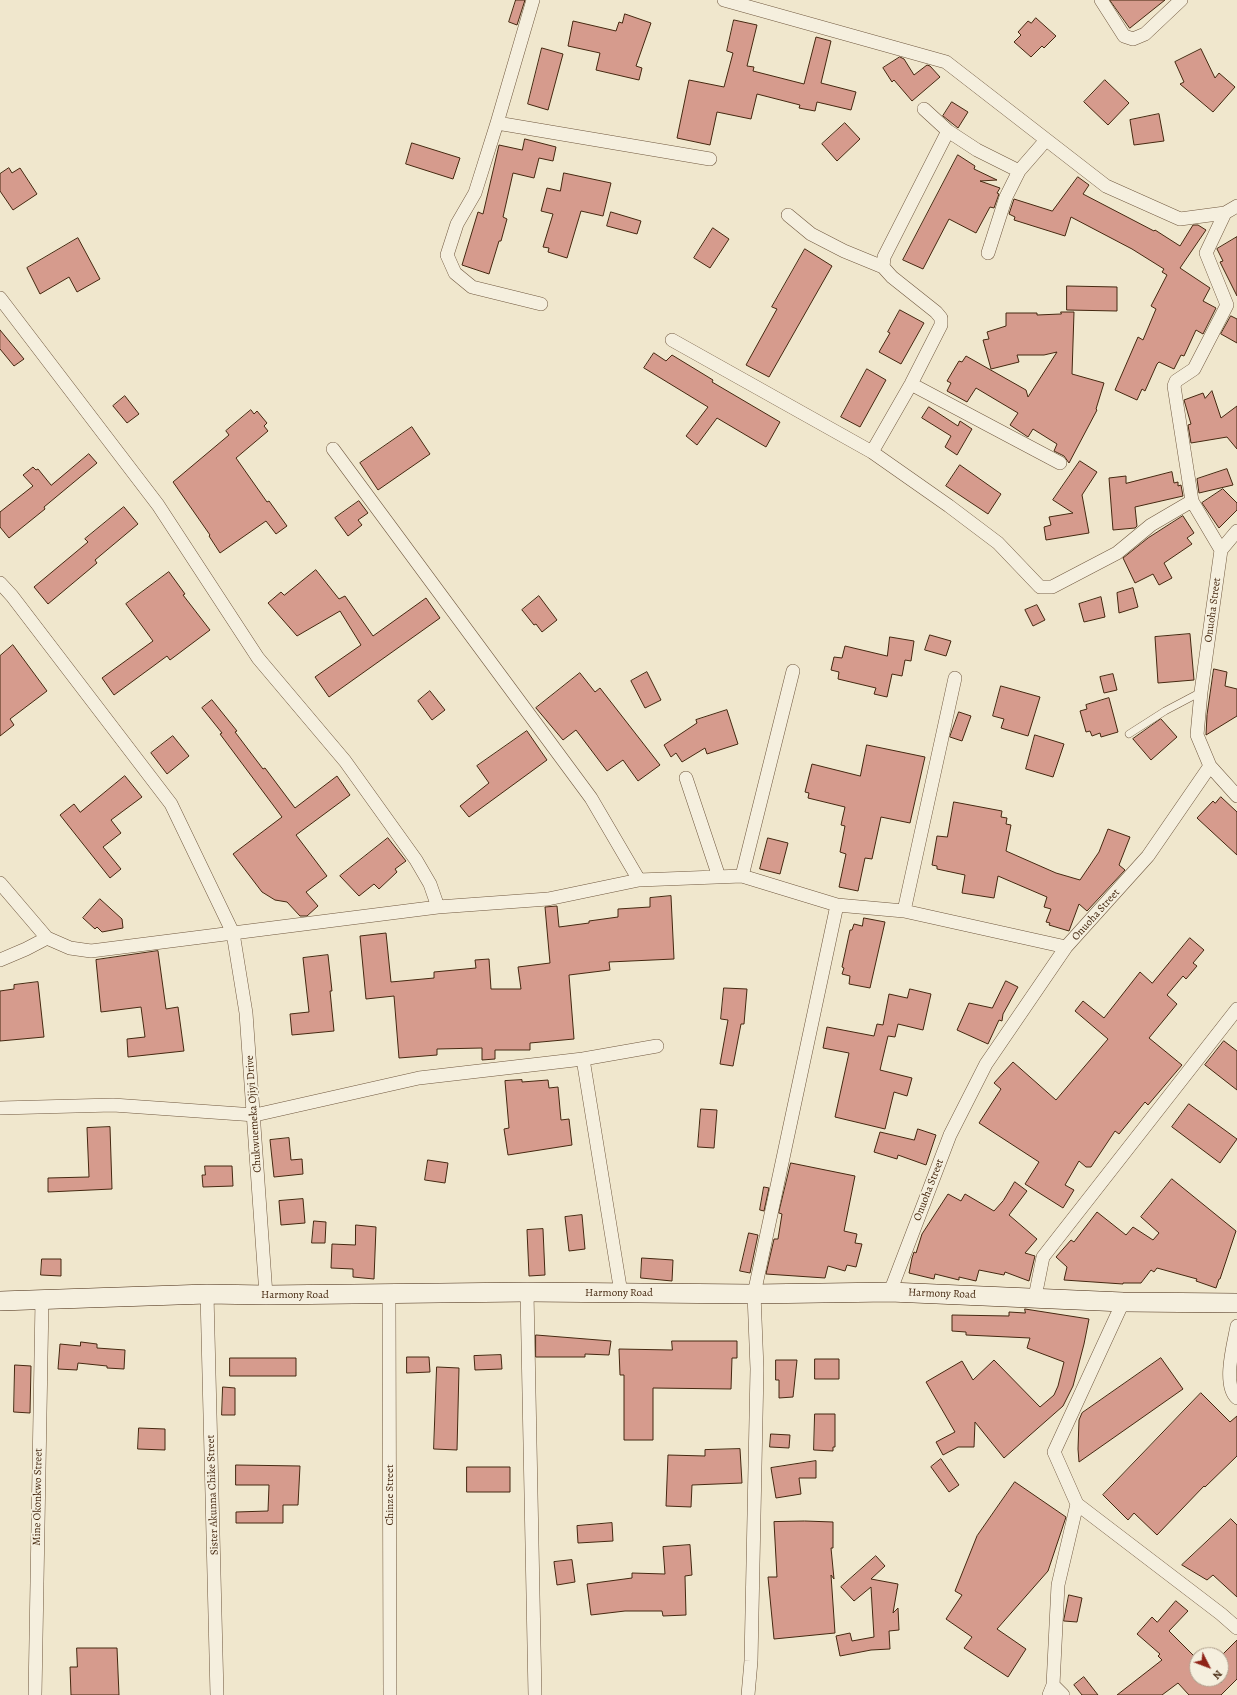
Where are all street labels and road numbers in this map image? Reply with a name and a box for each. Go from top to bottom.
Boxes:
street label: Onuoha Street [1202,577,1224,643]
street label: Onuoha Street [1069,886,1123,944]
street label: Chukwuemeka Ojiyi Drive [243,1055,265,1173]
street label: Onuoha Street [911,1157,947,1223]
street label: Harmony Road [585,1286,653,1300]
street label: Harmony Road [908,1286,976,1302]
street label: Harmony Road [261,1288,329,1302]
street label: Sister Akunna Chike Street [204,1435,222,1555]
street label: Mine Okonkwo Street [31,1448,45,1546]
street label: Chinze Street [383,1464,397,1526]

